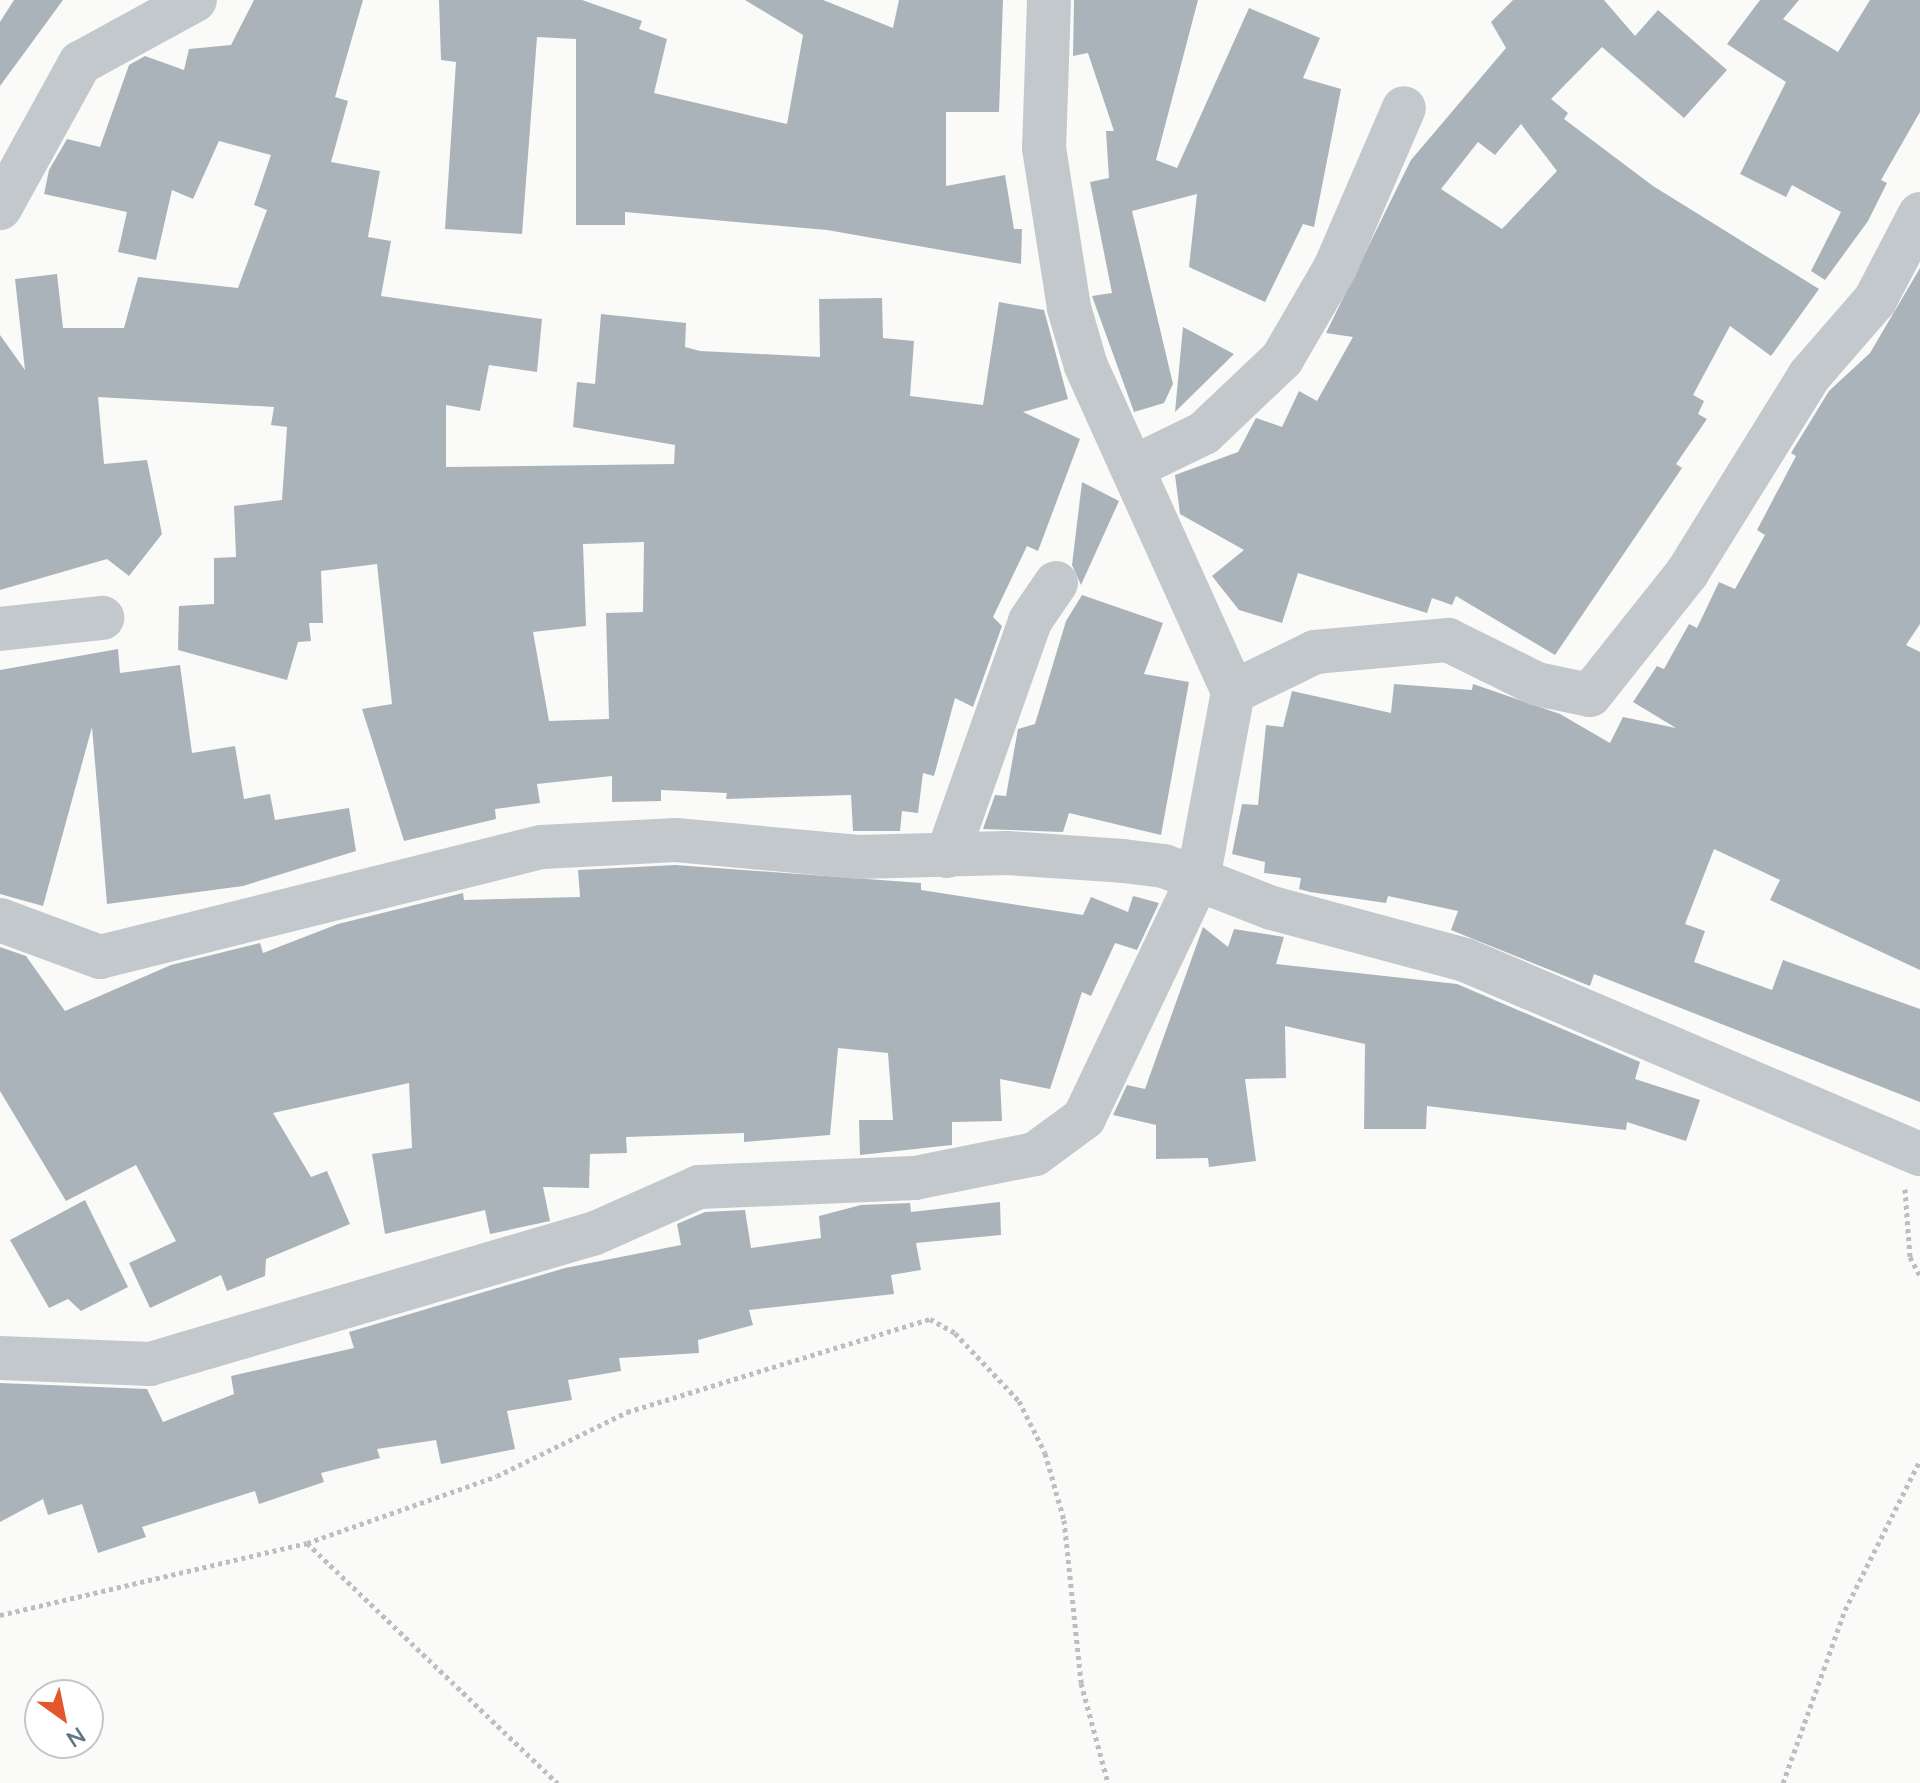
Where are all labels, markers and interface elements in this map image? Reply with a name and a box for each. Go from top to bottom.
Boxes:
north arrow [24,1679,104,1759]
text: N [62,1722,91,1754]

